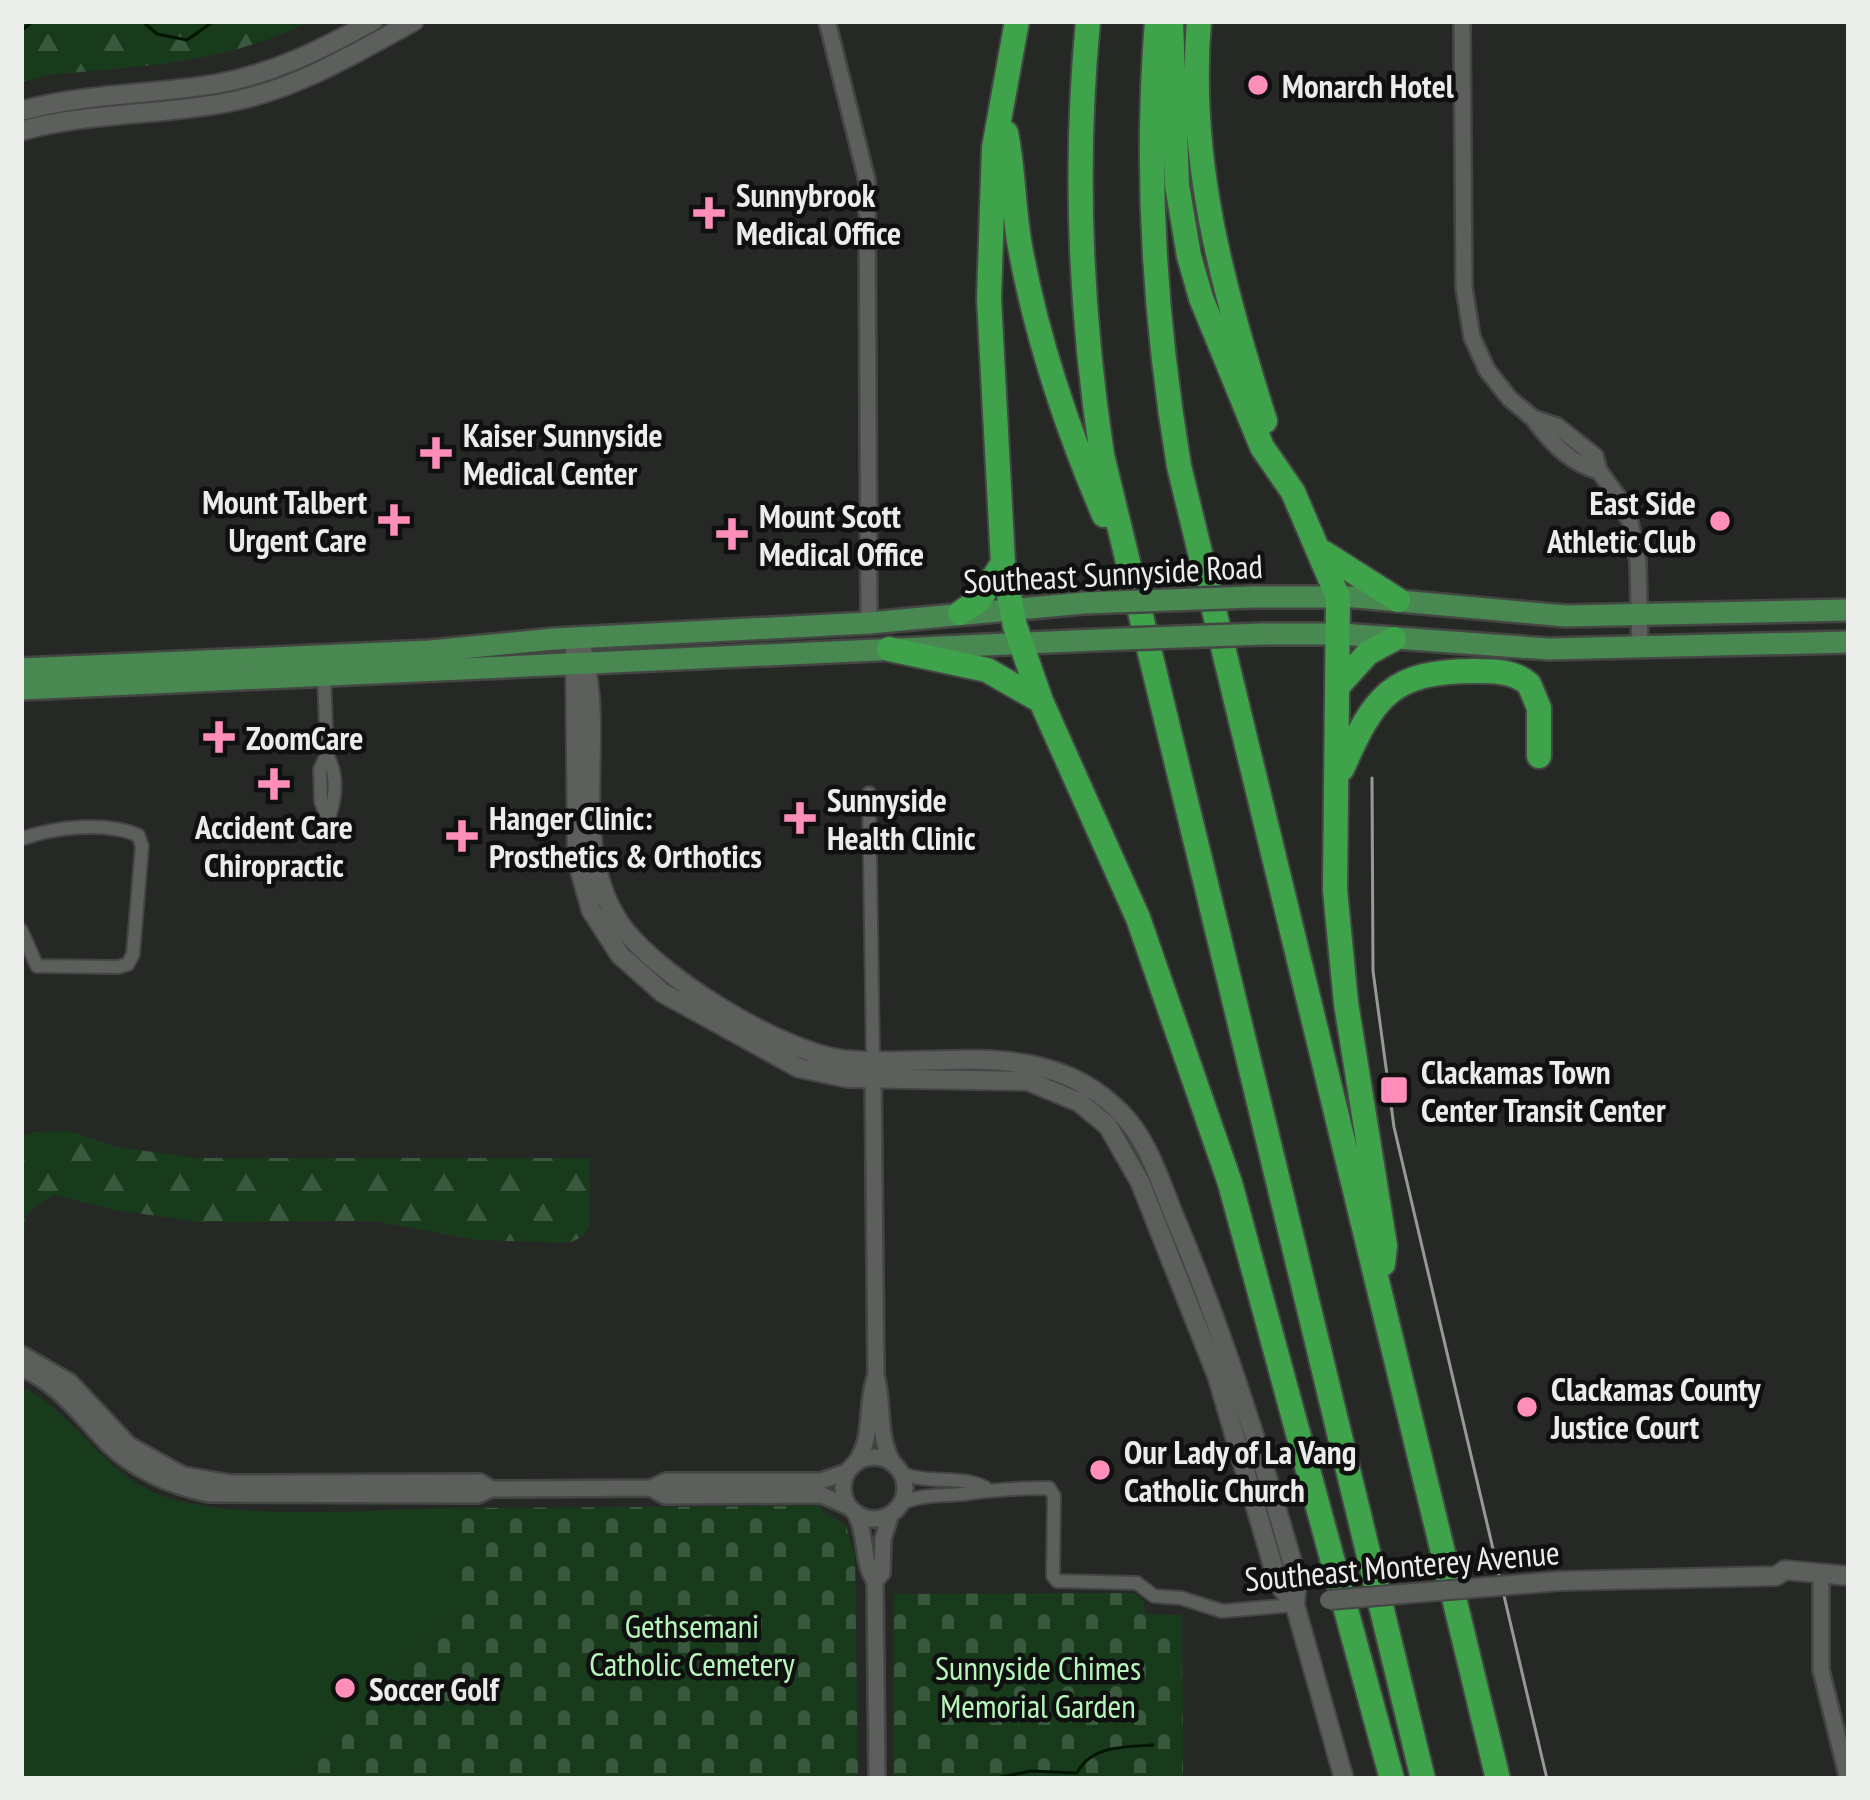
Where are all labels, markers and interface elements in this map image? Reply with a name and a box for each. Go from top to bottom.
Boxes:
place label: Monarch Hotel [1282,64,1455,107]
marker: Monarch Hotel [1245,72,1271,98]
place label: Sunnybrook Medical Office [736,173,901,254]
marker: Sunnybrook Medical Office [693,197,725,229]
place label: Kaiser Sunnyside Medical Center [463,413,663,494]
marker: Kaiser Sunnyside Medical Center [420,437,452,469]
place label: Mount Talbert Urgent Care [202,480,367,561]
place label: East Side Athletic Club [1546,481,1696,562]
place label: Mount Scott Medical Office [759,494,924,575]
marker: Mount Talbert Urgent Care [378,504,410,536]
marker: East Side Athletic Club [1707,508,1733,534]
marker: Mount Scott Medical Office [716,518,748,550]
street label: Southeast Sunnyside Road [962,544,1264,602]
place label: ZoomCare [246,716,363,759]
marker: ZoomCare [203,721,235,753]
marker: Accident Care Chiropractic [258,768,290,800]
place label: Sunnyside Health Clinic [827,778,976,859]
place label: Hanger Clinic: Prosthetics & Orthotics [489,796,762,877]
marker: Sunnyside Health Clinic [784,802,816,834]
place label: Accident Care Chiropractic [194,805,353,886]
marker: Hanger Clinic: Prosthetics & Orthotics [446,820,478,852]
place label: Clackamas Town Center Transit Center [1421,1050,1666,1131]
marker: Clackamas Town Center Transit Center [1378,1074,1410,1106]
place label: Clackamas County Justice Court [1550,1367,1761,1448]
marker: Clackamas County Justice Court [1514,1394,1540,1420]
place label: Our Lady of La Vang Catholic Church [1124,1430,1356,1511]
marker: Our Lady of La Vang Catholic Church [1087,1457,1113,1483]
street label: Southeast Monterey Avenue [1243,1530,1561,1600]
park label: Gethsemani Catholic Cemetery [589,1604,795,1685]
park label: Sunnyside Chimes Memorial Garden [935,1646,1141,1727]
place label: Soccer Golf [369,1667,501,1710]
marker: Soccer Golf [332,1675,358,1701]

